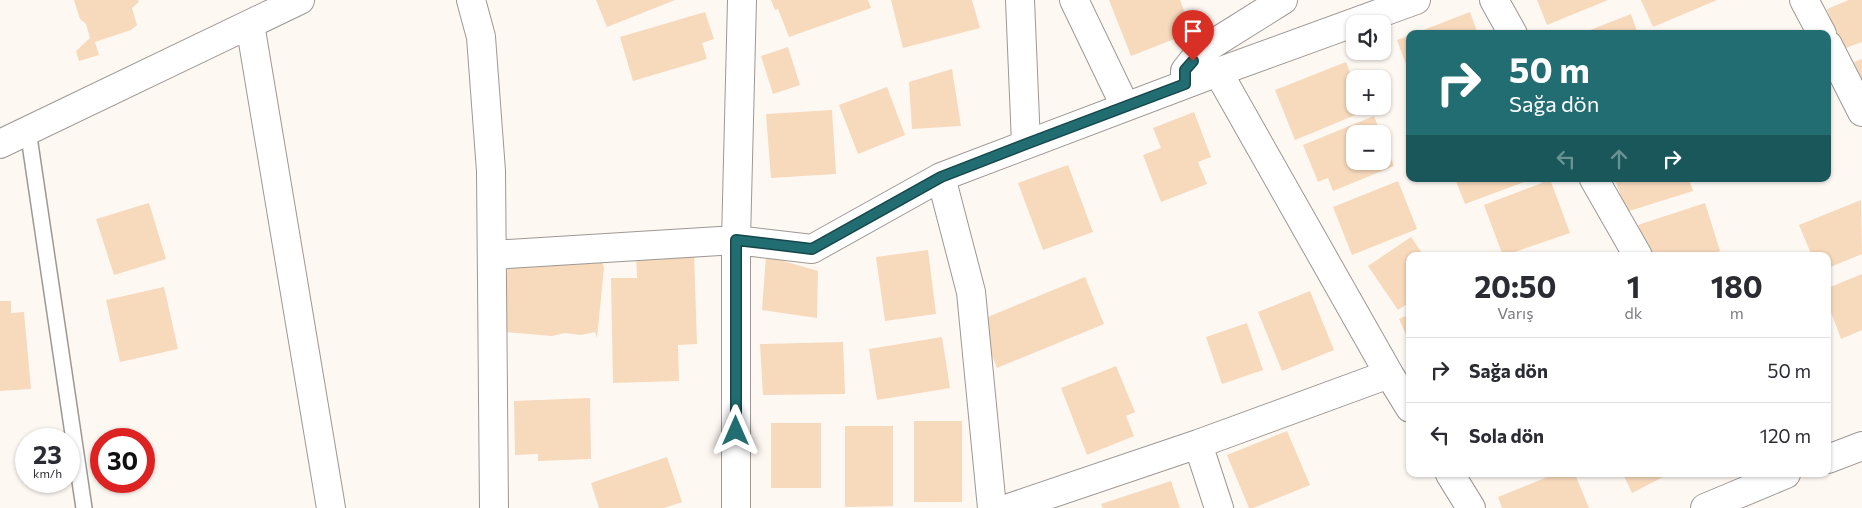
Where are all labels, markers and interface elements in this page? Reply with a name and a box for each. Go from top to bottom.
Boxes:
pin [1172,10,1214,61]
map controls [1346,15,1391,170]
button: sound [1346,15,1391,60]
icon: arrive [1179,17,1207,45]
text: 50 m [1509,47,1590,90]
icon: right [1426,50,1491,115]
button: + [1346,70,1391,115]
text: Sağa dön [1509,90,1599,117]
button: − [1346,125,1391,170]
icon: left [1552,145,1580,173]
icon: ahead [1605,145,1633,173]
icon: right [1658,145,1686,173]
text: 20:50 [1474,267,1556,304]
text: 1 [1627,267,1640,304]
text: 180 [1711,267,1763,304]
text: Varış [1497,303,1533,322]
text: dk [1625,303,1643,322]
text: m [1730,303,1744,322]
icon: right [1426,356,1454,384]
text: Sağa dön [1469,359,1548,382]
text: 50 m [1767,359,1811,382]
position arrow [709,404,761,456]
icon: left [1426,421,1454,449]
text: Sola dön [1469,424,1544,447]
text: 120 m [1760,424,1811,447]
speed limit sign: 30 [90,428,155,493]
text: 23 [33,439,62,469]
text: km/h [33,466,62,480]

